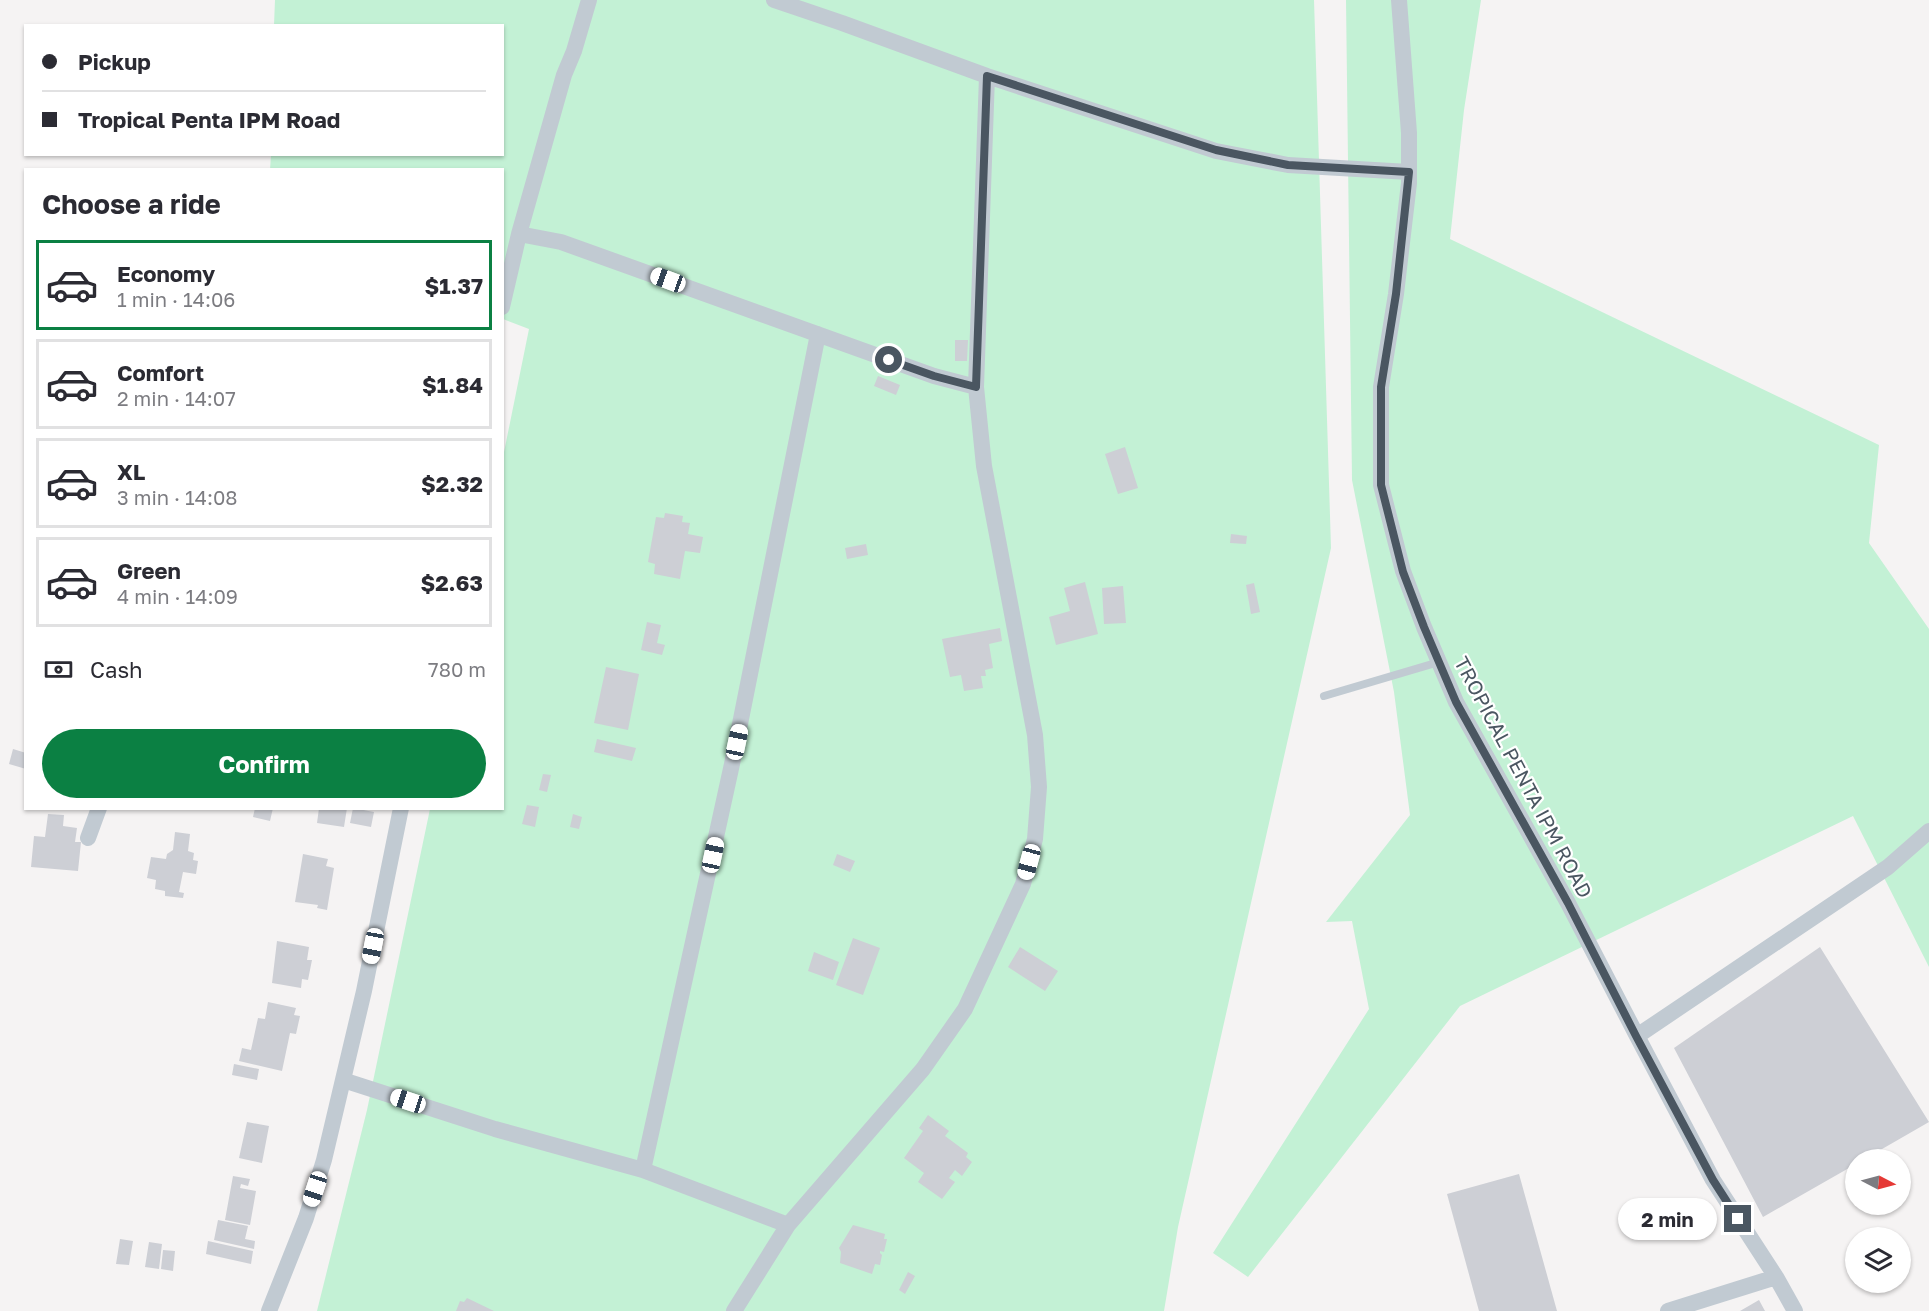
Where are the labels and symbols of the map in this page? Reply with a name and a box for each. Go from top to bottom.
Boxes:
car [648,265,688,295]
route start [875,346,902,373]
street label: TROPICAL PENTA IPM ROAD [1450,652,1598,902]
car [724,723,750,761]
car [700,836,726,874]
car [1016,842,1042,882]
car [361,927,385,965]
car [388,1087,428,1115]
north arrow [1845,1149,1911,1215]
car [301,1169,329,1209]
callout: 2 min [1618,1198,1717,1240]
route end [1724,1205,1751,1232]

